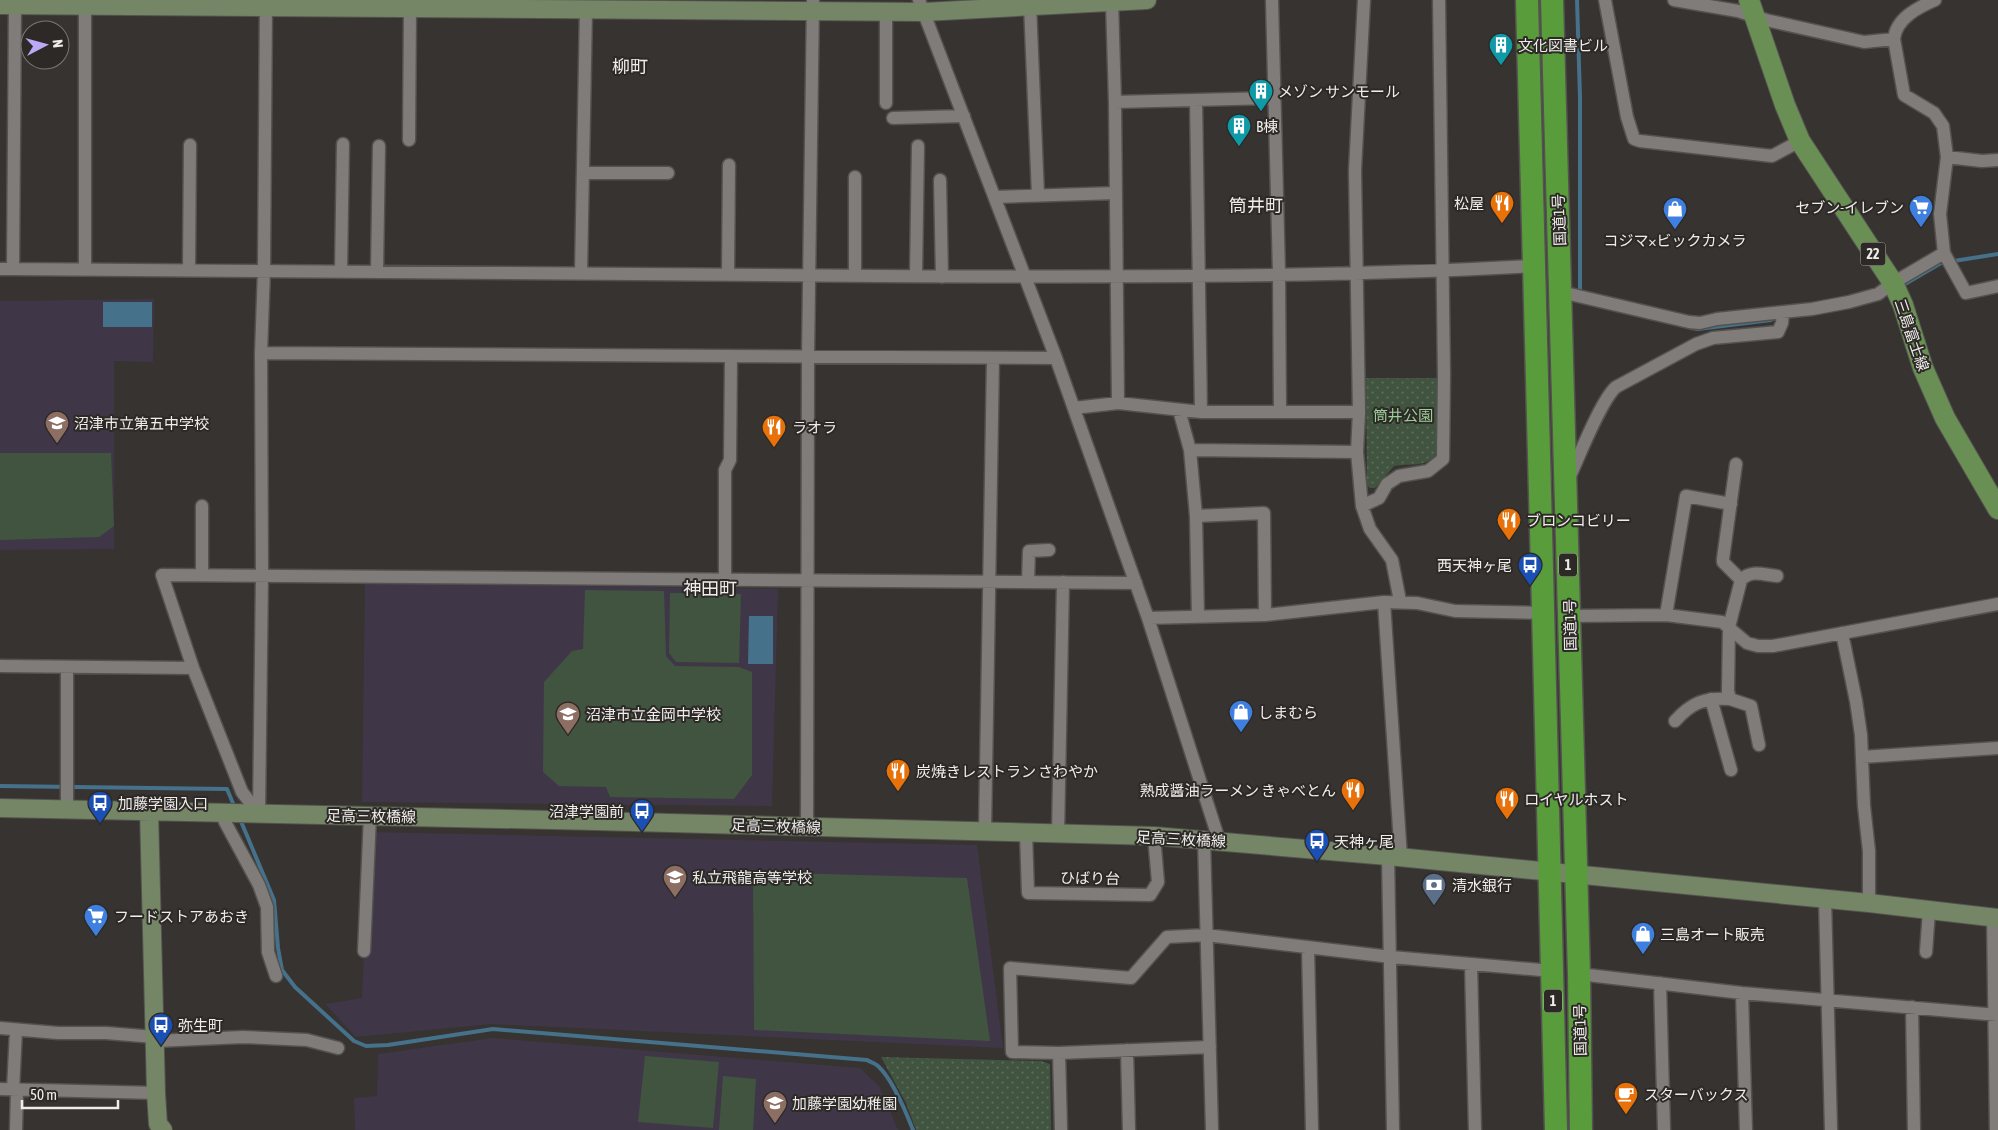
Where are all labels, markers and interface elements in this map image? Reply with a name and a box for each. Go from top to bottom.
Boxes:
north arrow [20,20,70,70]
building icon: 文化図書ビル [1488,32,1514,66]
place label: 文化図書ビル [1518,37,1608,54]
text: N [50,39,66,49]
district label: 柳町 [612,56,648,77]
building icon: メゾン サンモール [1248,78,1274,112]
place label: メゾン サンモール [1278,83,1400,100]
building icon: B棟 [1226,113,1252,147]
place label: B棟 [1256,118,1278,135]
restaurant icon: 松屋 [1489,190,1515,224]
street label: 国道1号 [1550,194,1568,246]
supermarket icon: セブン-イレブン [1908,194,1934,228]
district label: 筒井町 [1229,195,1283,216]
place label: 松屋 [1454,195,1484,212]
shop icon: コジマ×ビックカメラ [1662,196,1688,230]
place label: セブン-イレブン [1795,199,1904,216]
place label: コジマ×ビックカメラ [1604,232,1746,249]
road number: 22 [1860,242,1886,266]
street label: 三島富士線 [1892,297,1932,373]
park label: 筒井公園 [1373,407,1433,424]
school or university icon: 沼津市立第五中学校 [44,410,70,444]
restaurant icon: ラオラ [761,414,787,448]
place label: 沼津市立第五中学校 [74,415,209,432]
place label: ラオラ [792,419,837,436]
restaurant icon: ブロンコビリー [1496,507,1522,541]
place label: ブロンコビリー [1526,512,1631,529]
bus stop icon: 西天神ヶ尾 [1517,552,1543,586]
road number: 1 [1559,554,1577,576]
place label: 西天神ヶ尾 [1437,557,1512,574]
district label: 神田町 [683,578,737,599]
street label: 国道1号 [1561,599,1579,651]
shop icon: しまむら [1228,699,1254,733]
school or university icon: 沼津市立金岡中学校 [555,701,581,735]
place label: しまむら [1258,704,1318,721]
place label: 沼津市立金岡中学校 [586,706,721,723]
restaurant icon: 炭焼きレストラン さわやか [885,758,911,792]
place label: 炭焼きレストラン さわやか [916,763,1098,780]
restaurant icon: 熟成醤油ラーメン きゃべとん [1340,777,1366,811]
place label: 熟成醤油ラーメン きゃべとん [1140,782,1336,799]
restaurant icon: ロイヤルホスト [1494,786,1520,820]
bus stop icon: 加藤学園入口 [87,790,113,824]
place label: ロイヤルホスト [1524,791,1629,808]
place label: 加藤学園入口 [118,795,208,812]
bus stop icon: 沼津学園前 [629,798,655,832]
place label: 沼津学園前 [549,803,624,820]
street label: 足高三枚橋線 [326,807,416,825]
street label: 足高三枚橋線 [731,816,821,836]
street label: 足高三枚橋線 [1136,828,1226,850]
bus stop icon: 天神ヶ尾 [1304,828,1330,862]
place label: 天神ヶ尾 [1334,833,1394,850]
school or university icon: 私立飛龍高等学校 [662,864,688,898]
place label: 私立飛龍高等学校 [692,869,812,886]
street label: ひばり台 [1060,869,1120,887]
bank icon: 清水銀行 [1421,872,1447,906]
place label: 清水銀行 [1452,877,1512,894]
supermarket icon: フードストアあおき [83,903,109,937]
place label: フードストアあおき [114,908,249,925]
shop icon: 三島オート販売 [1630,921,1656,955]
place label: 三島オート販売 [1660,926,1765,943]
road number: 1 [1544,989,1562,1012]
street label: 国道1号 [1571,1004,1589,1056]
bus stop icon: 弥生町 [148,1012,174,1046]
place label: 弥生町 [178,1017,223,1034]
scale bar [22,1078,119,1110]
cafe icon: スターバックス [1613,1081,1639,1115]
text: 50 m [30,1086,57,1103]
place label: スターバックス [1644,1086,1748,1103]
school or university icon: 加藤学園幼稚園 [762,1090,788,1124]
place label: 加藤学園幼稚園 [792,1095,897,1112]

